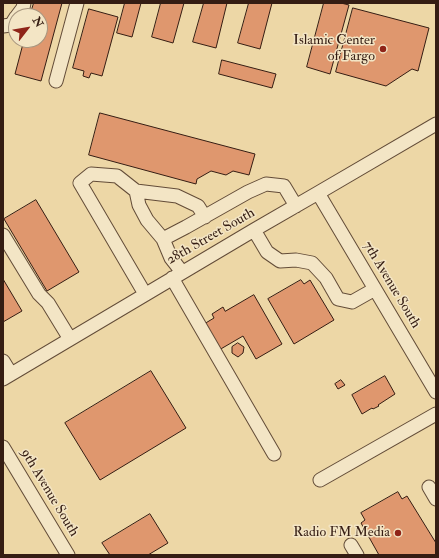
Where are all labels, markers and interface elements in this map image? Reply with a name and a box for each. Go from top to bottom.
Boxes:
north arrow [8,8,48,48]
text: N [30,14,46,30]
place label: Islamic Center of Fargo [293,33,375,66]
marker: Islamic Center of Fargo [378,44,388,54]
street label: 28th Street South [164,205,258,269]
street label: 7th Avenue South [358,239,424,331]
street label: 9th Avenue South [16,446,82,540]
place label: Radio FM Media [293,525,390,541]
marker: Radio FM Media [393,528,403,538]

